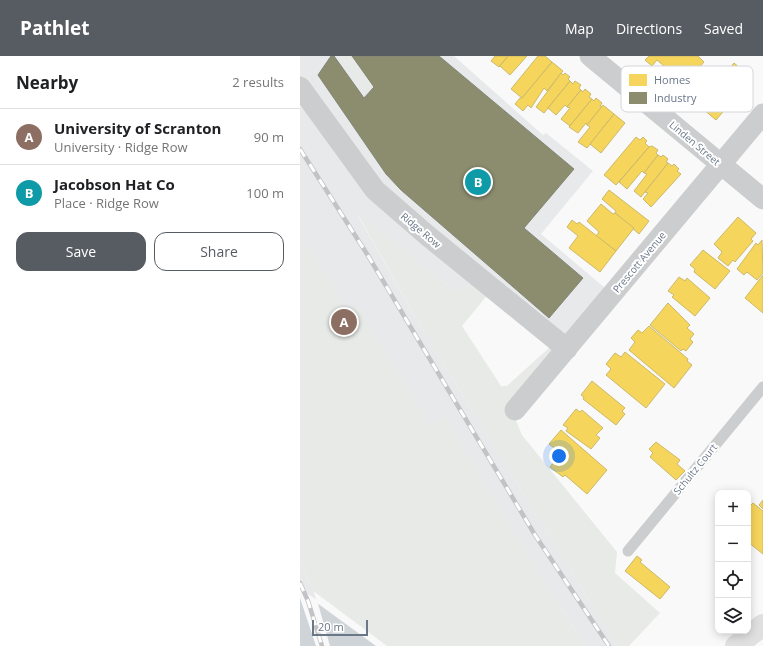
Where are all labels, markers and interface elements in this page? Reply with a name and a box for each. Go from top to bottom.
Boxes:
text: Pathlet [20,15,89,41]
text: Map [565,19,594,38]
text: Directions [616,19,682,38]
text: Saved [704,19,743,38]
legend [621,66,753,112]
text: Nearby [16,71,78,94]
text: Homes [654,72,690,87]
text: 2 results [232,73,284,91]
text: Industry [654,90,697,105]
text: University of Scranton [54,118,221,138]
street label: Linden Street [667,118,724,169]
text: A [25,128,33,146]
text: 90 m [254,128,284,146]
text: University · Ridge Row [54,138,188,156]
pin: B [465,167,491,197]
text: Jacobson Hat Co [54,174,175,194]
text: B [25,184,33,202]
text: 100 m [246,184,284,202]
text: Place · Ridge Row [54,194,159,212]
street label: Ridge Row [398,209,444,251]
street label: Prescott Avenue [609,228,669,296]
button: Save [16,232,146,271]
button: Share [154,232,284,271]
pin: A [331,307,357,337]
street label: Schultz Court [670,440,720,498]
your location [549,446,569,466]
map controls [715,490,751,634]
button: + [715,490,751,526]
button: − [715,526,751,562]
button: locate [715,562,751,598]
button: layers [715,598,751,634]
scale bar [312,618,368,637]
text: 20 m [318,619,344,634]

